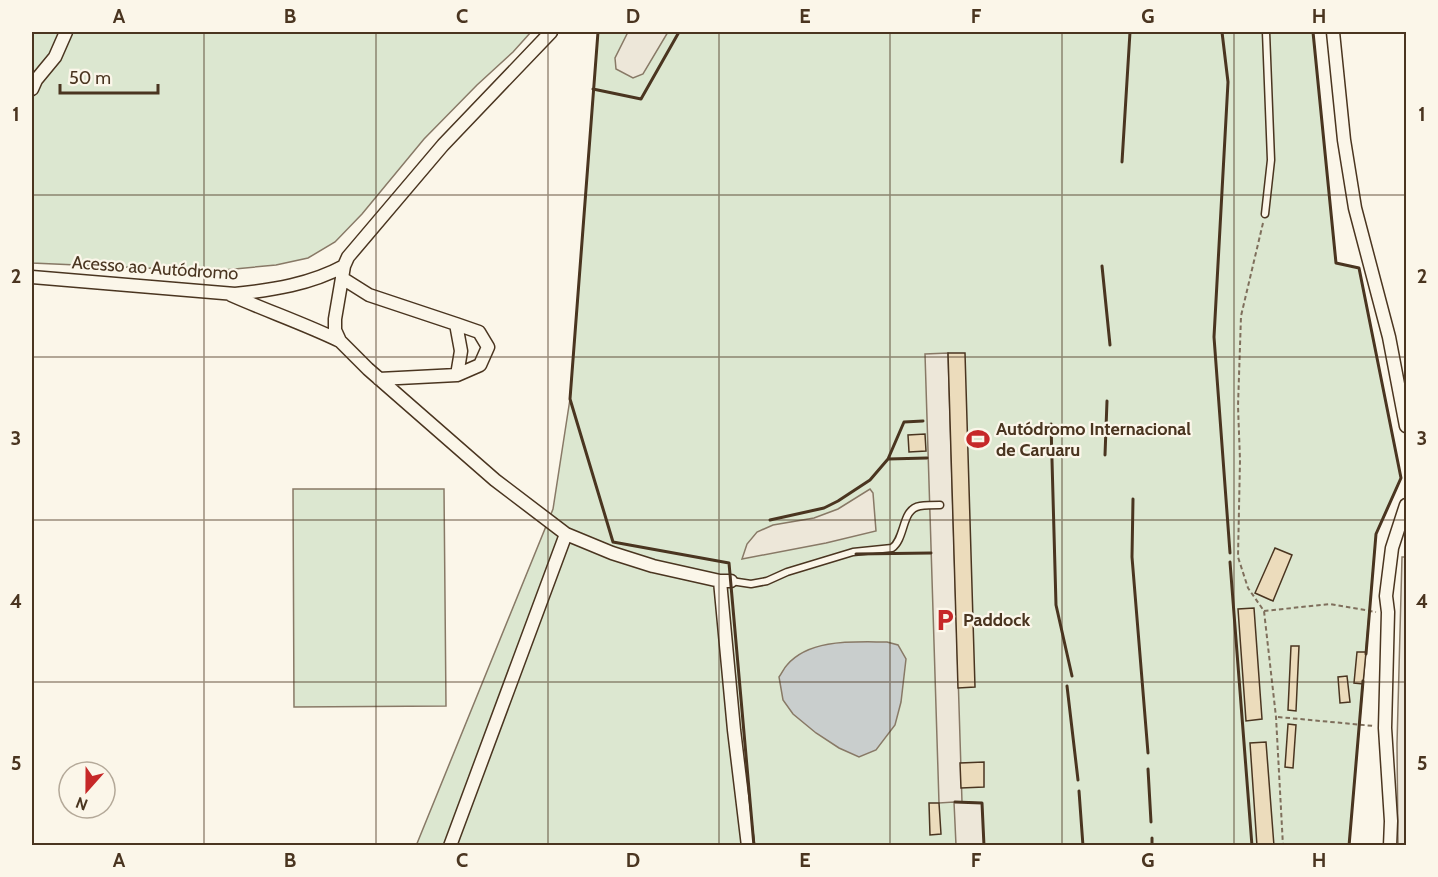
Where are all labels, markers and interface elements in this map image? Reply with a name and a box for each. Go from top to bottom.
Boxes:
text: A [113,4,126,28]
text: B [284,4,296,28]
text: C [456,4,468,28]
text: D [626,4,640,28]
text: E [799,4,811,28]
text: F [971,4,982,28]
text: G [1141,4,1155,28]
text: H [1312,4,1326,28]
scale bar [60,57,158,95]
text: 50 m [69,67,111,89]
text: 1 [12,102,20,126]
text: 1 [1418,102,1426,126]
street label: Acesso ao Autódromo [71,251,239,285]
text: 2 [11,264,21,288]
text: 2 [1417,264,1427,288]
place label: Autódromo Internacional de Caruaru [996,418,1191,461]
text: 3 [11,426,21,450]
sports icon: Autódromo Internacional de Caruaru [965,426,991,452]
text: 3 [1417,426,1427,450]
text: 4 [10,589,22,613]
text: 4 [1416,589,1428,613]
parking icon: Paddock [932,607,958,633]
place label: Paddock [963,609,1030,631]
text: 5 [11,751,21,775]
text: 5 [1417,751,1427,775]
north arrow [57,760,117,820]
text: N [73,793,90,814]
text: A [113,848,126,872]
text: B [284,848,296,872]
text: C [456,848,468,872]
text: D [626,848,640,872]
text: E [799,848,811,872]
text: F [971,848,982,872]
text: G [1141,848,1155,872]
text: H [1312,848,1326,872]

